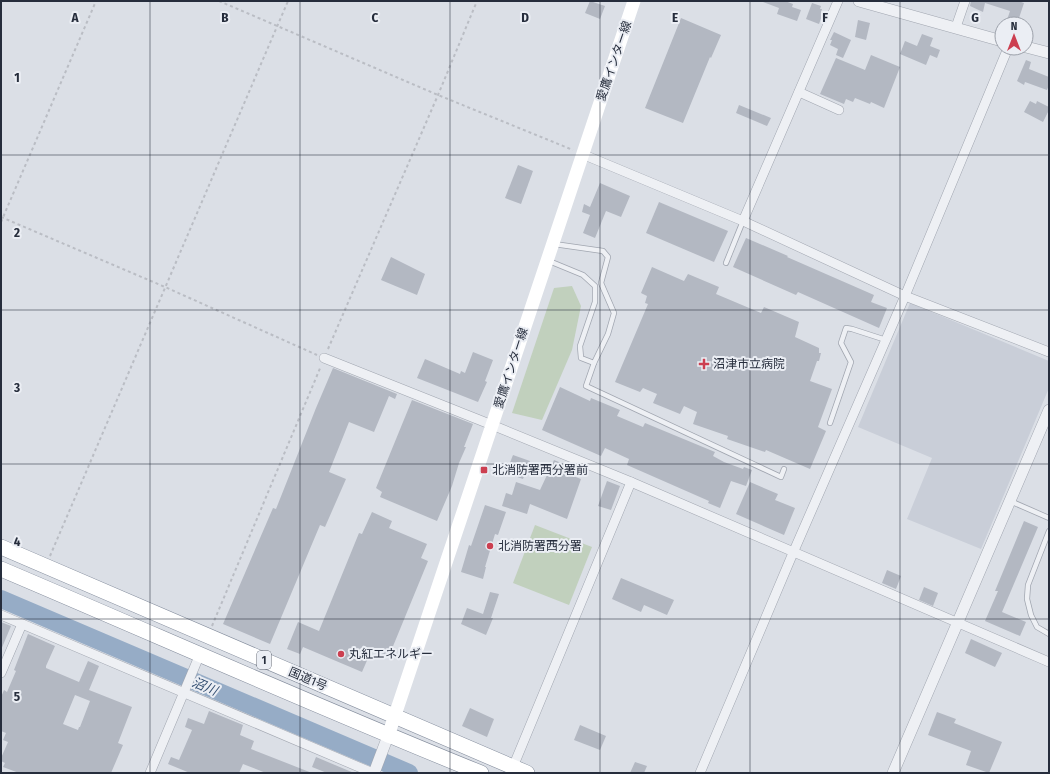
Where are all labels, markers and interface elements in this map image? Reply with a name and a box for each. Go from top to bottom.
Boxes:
text: A [70,10,79,25]
text: B [221,10,229,25]
text: C [372,10,379,25]
text: D [521,10,529,25]
text: E [672,10,678,25]
text: F [822,10,828,25]
text: G [971,10,979,25]
north arrow [994,16,1034,56]
street label: 愛鷹インター線 [594,19,634,103]
text: N [1011,20,1017,33]
text: 1 [14,70,20,85]
text: 2 [13,225,20,240]
street label: 愛鷹インター線 [491,326,531,410]
place label: 沼津市立病院 [713,357,785,371]
marker: 沼津市立病院 [698,358,710,370]
text: 3 [13,380,20,395]
place label: 北消防署西分署前 [492,463,588,477]
marker: 北消防署西分署前 [479,465,489,475]
text: 4 [14,534,21,549]
place label: 北消防署西分署 [498,539,582,553]
marker: 北消防署西分署 [485,541,495,551]
place label: 丸紅エネルギー [349,647,433,661]
marker: 丸紅エネルギー [336,649,346,659]
road number: 1 [257,651,271,669]
street label: 国道1号 [287,665,329,693]
water label: 沼川 [190,674,222,699]
text: 5 [14,689,20,704]

